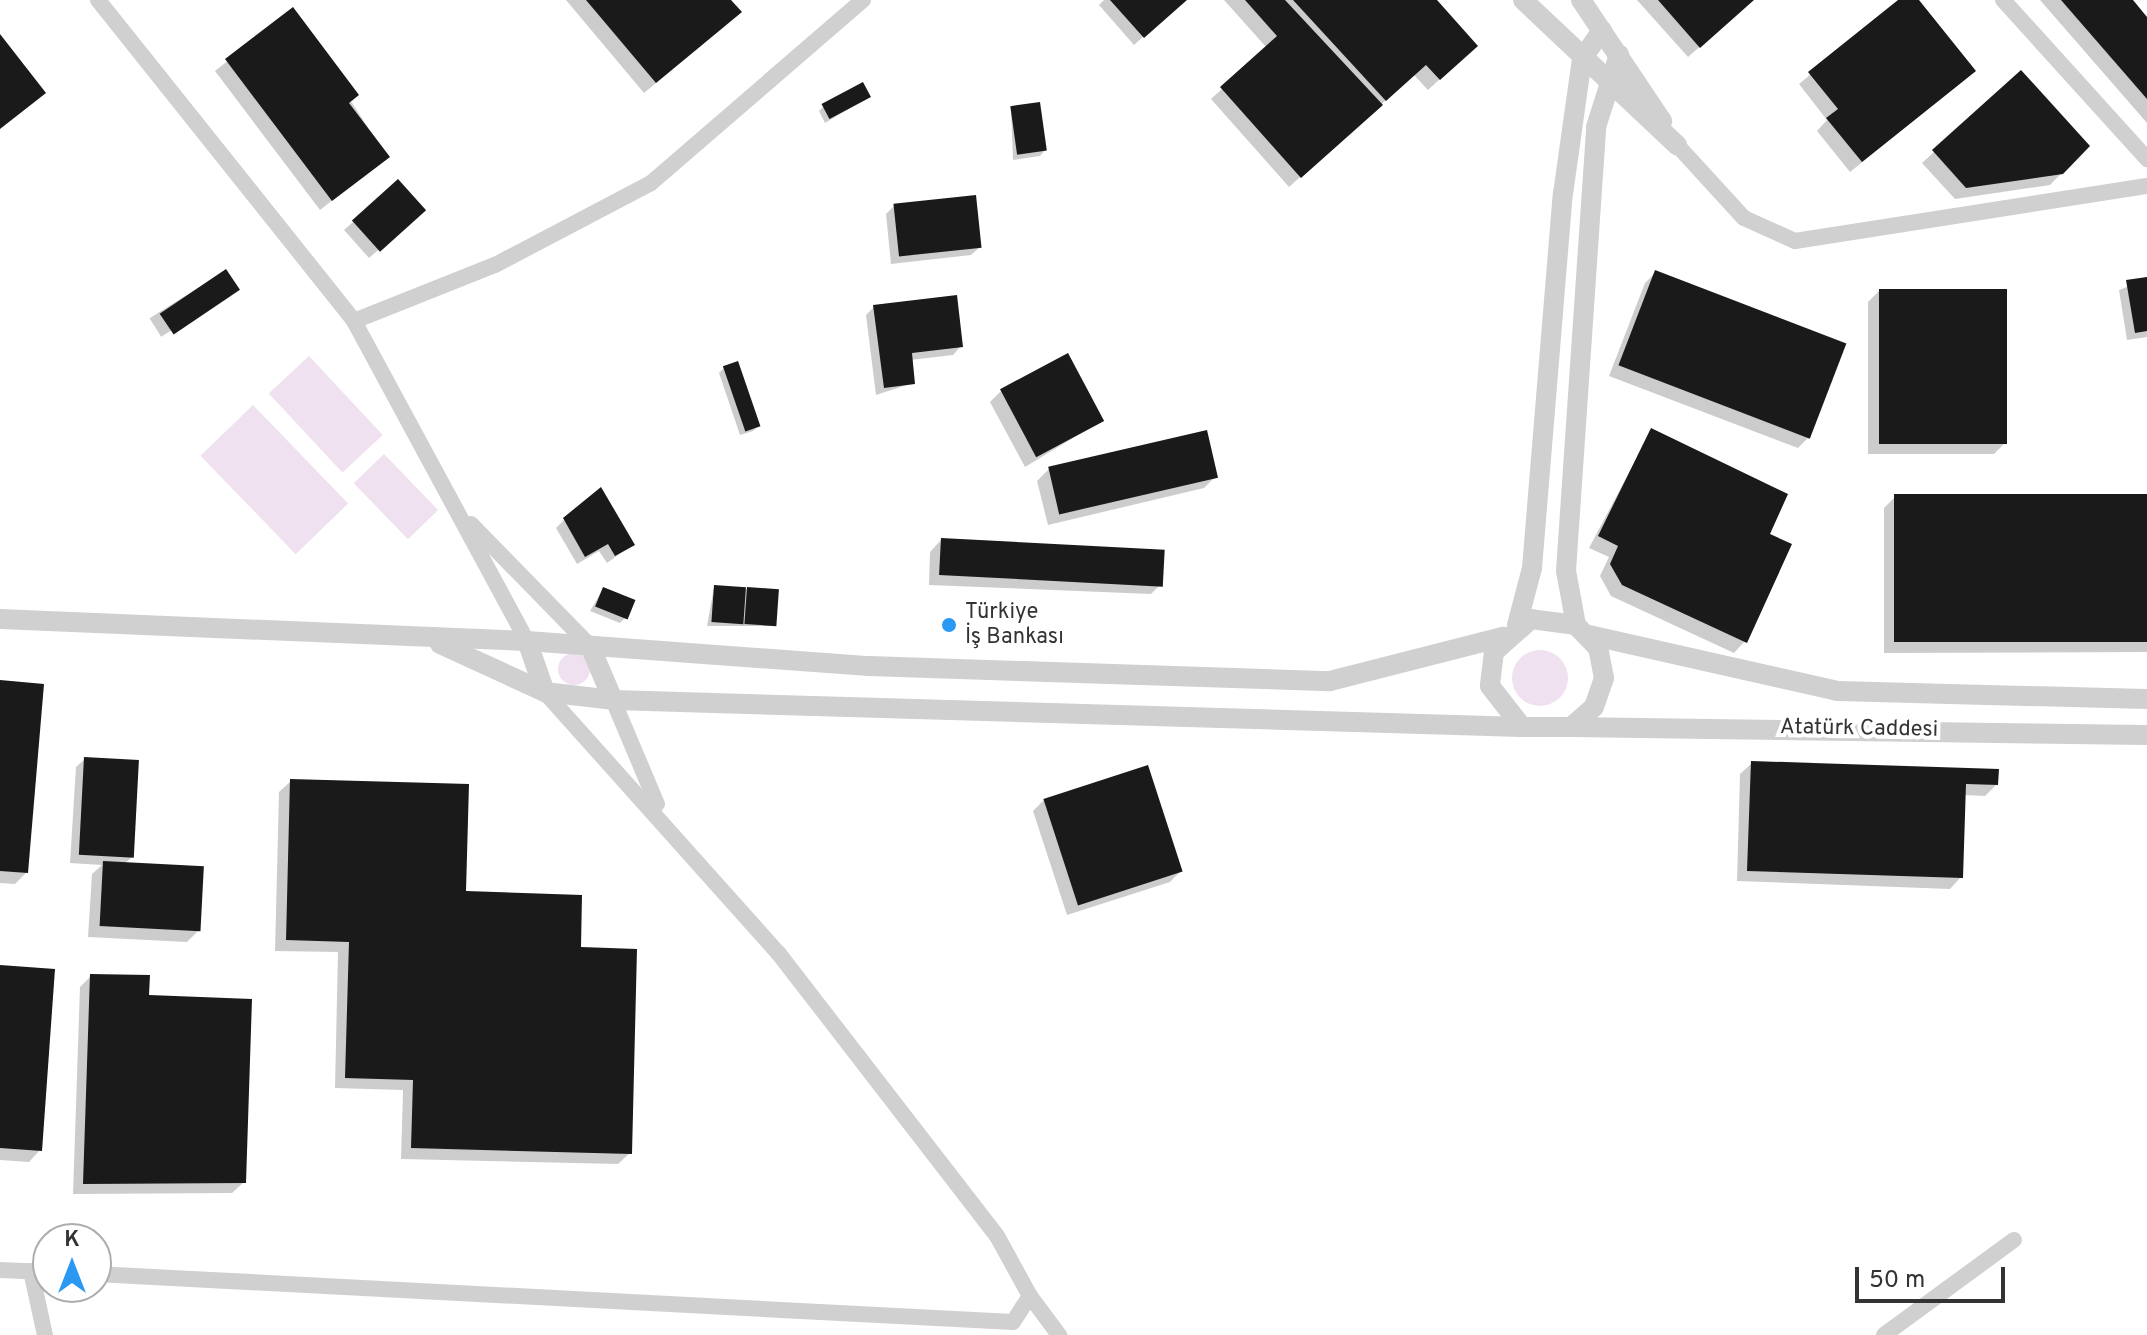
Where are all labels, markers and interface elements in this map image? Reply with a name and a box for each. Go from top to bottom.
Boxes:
place label: Türkiye İş Bankası [965,599,1064,650]
marker: Türkiye İş Bankası [940,616,958,634]
street label: Atatürk Caddesi [1780,714,1938,744]
north arrow [32,1223,112,1303]
text: K [64,1227,80,1254]
scale bar [1859,1251,2009,1301]
text: 50 m [1869,1266,1925,1296]

